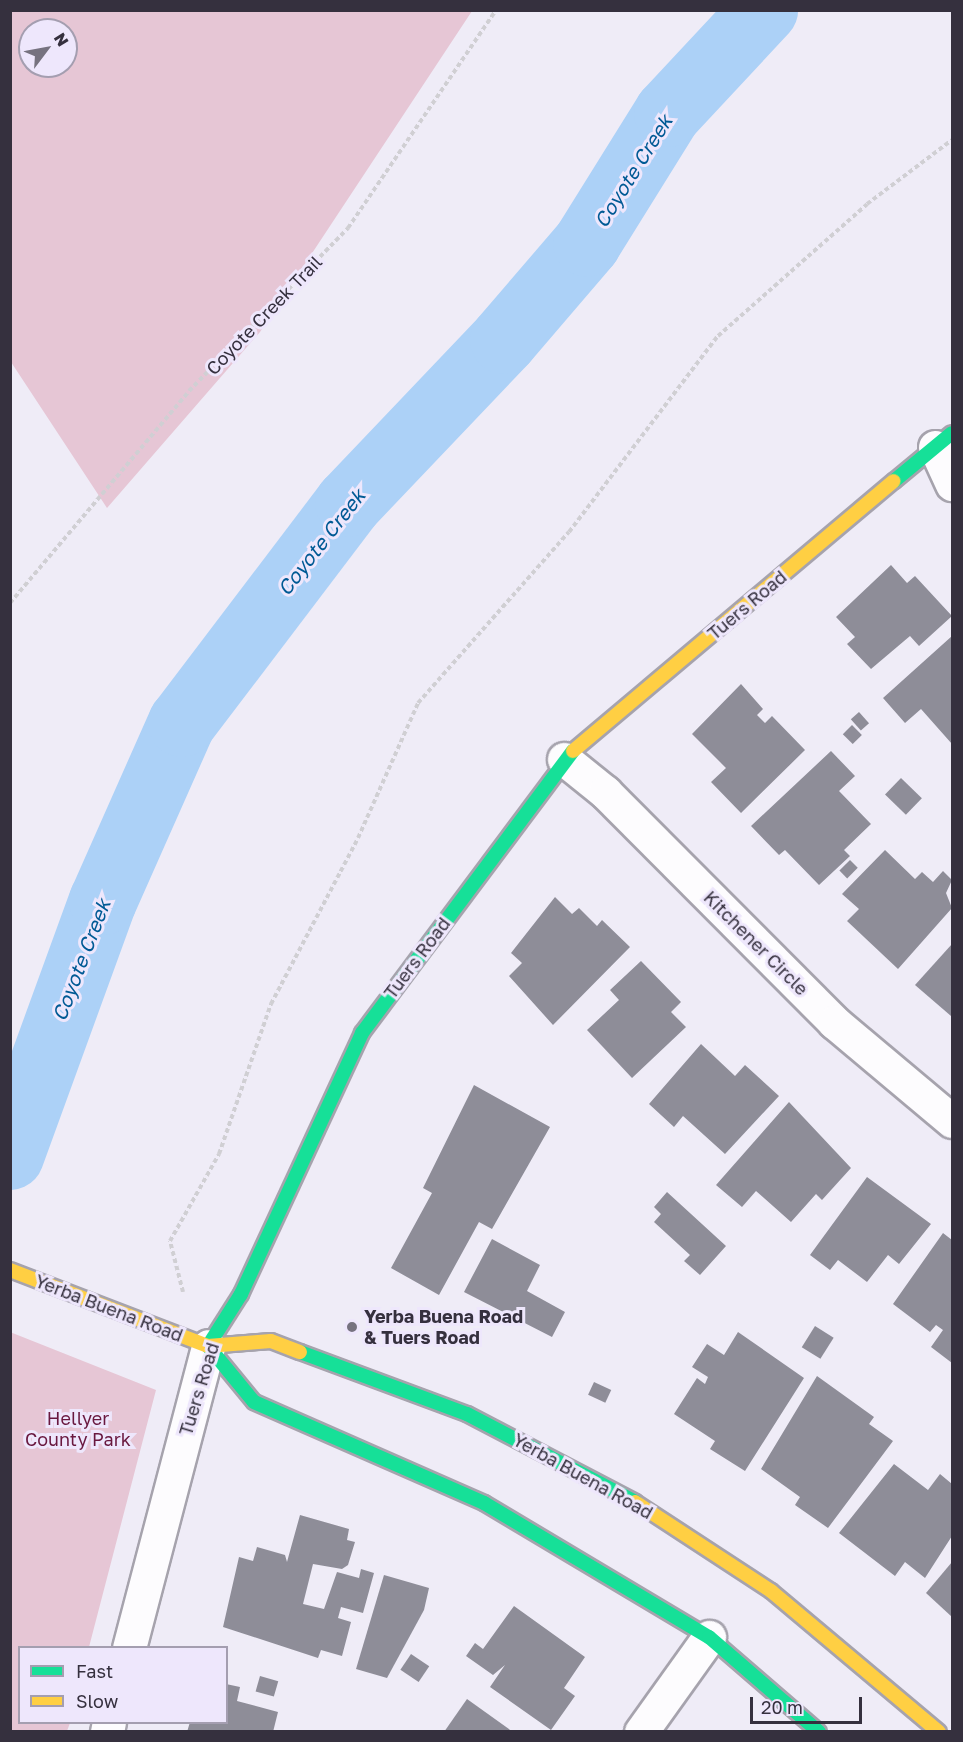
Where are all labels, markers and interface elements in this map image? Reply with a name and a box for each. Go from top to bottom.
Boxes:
north arrow [18,18,78,78]
text: N [50,29,73,50]
water label: Coyote Creek [589,110,677,232]
street label: Coyote Creek Trail [202,251,326,379]
water label: Coyote Creek [272,484,370,600]
street label: Tuers Road [703,566,791,644]
street label: Kitchener Circle [699,886,813,1000]
water label: Coyote Creek [47,896,115,1024]
street label: Tuers Road [379,913,455,1003]
street label: Yerba Buena Road [32,1270,186,1346]
place label: Yerba Buena Road & Tuers Road [364,1306,523,1348]
marker: Yerba Buena Road & Tuers Road [345,1320,359,1334]
street label: Tuers Road [175,1340,223,1438]
park label: Hellyer County Park [25,1408,131,1450]
street label: Yerba Buena Road [509,1429,657,1523]
legend [18,1646,228,1724]
text: Fast [76,1660,113,1682]
scale bar [753,1685,866,1723]
text: Slow [76,1690,118,1712]
text: 20 m [761,1696,803,1718]

